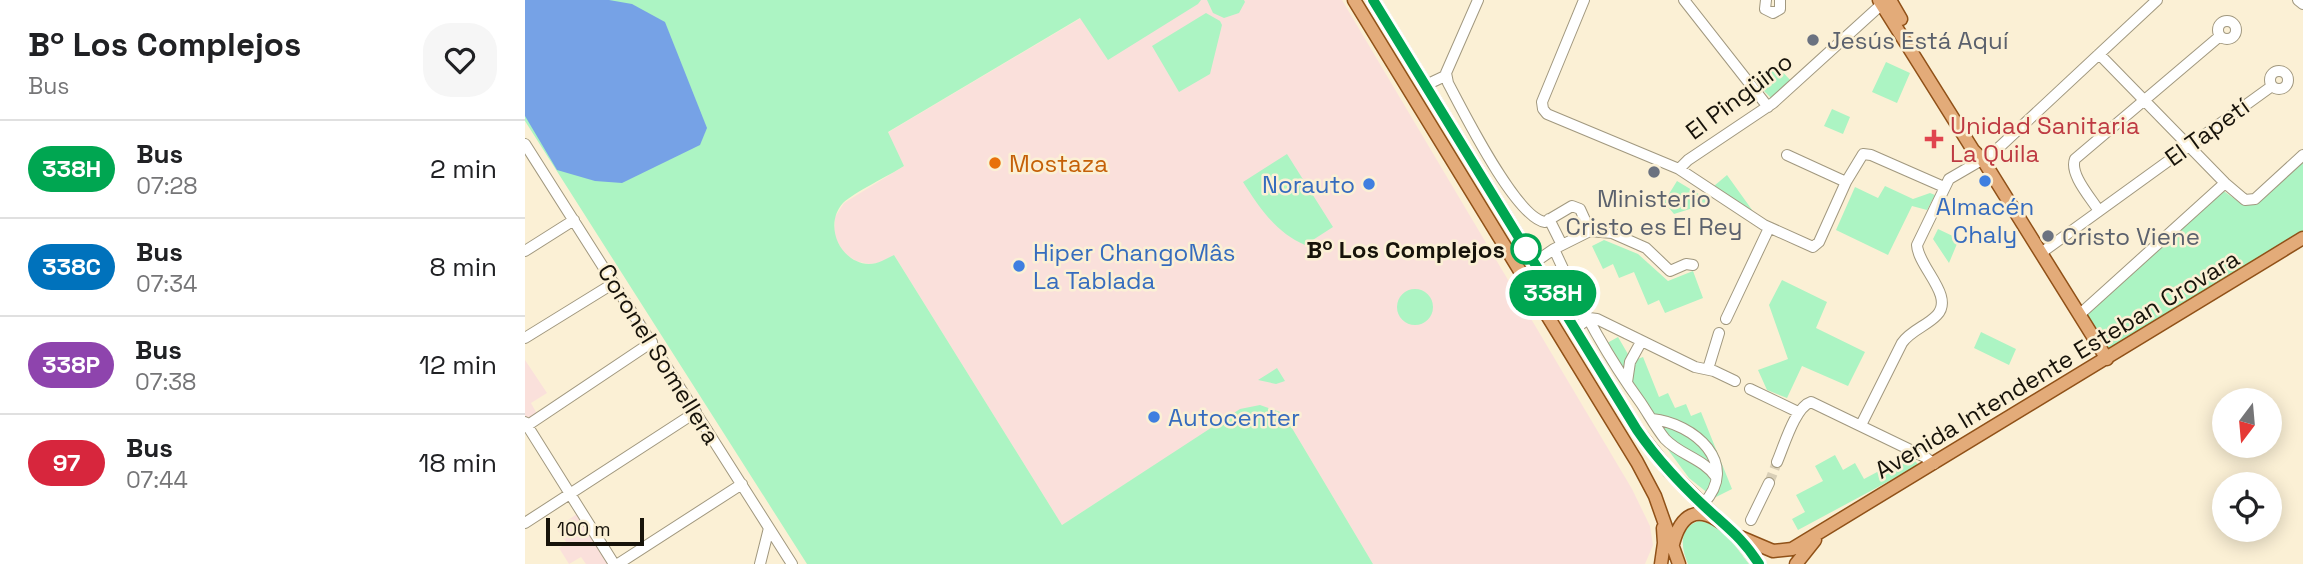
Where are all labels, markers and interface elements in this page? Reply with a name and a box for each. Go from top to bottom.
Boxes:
button: heart [423,23,497,97]
text: Bº Los Complejos [28,24,301,66]
place label: Jesús Está Aquí [1827,25,2009,56]
marker: Jesús Está Aquí [1805,32,1821,48]
street label: El Pingüino [1679,46,1799,146]
text: Bus [28,71,69,101]
street label: El Tapetí [2159,91,2255,173]
place label: Unidad Sanitaria La Quila [1950,110,2140,169]
marker: Unidad Sanitaria La Quila [1924,129,1944,149]
text: Bus [136,137,183,171]
place label: Mostaza [1009,148,1108,179]
text: 2 min [430,152,497,186]
text: 338H [42,153,101,184]
marker: Mostaza [987,155,1003,171]
marker: Ministerio Cristo es El Rey [1646,164,1662,180]
place label: Norauto [1262,169,1355,200]
text: 07:28 [136,171,198,201]
marker: Almacén Chaly [1977,173,1993,189]
marker: Norauto [1361,176,1377,192]
place label: Ministerio Cristo es El Rey [1566,183,1742,242]
place label: Almacén Chaly [1936,191,2034,250]
place label: Cristo Viene [2062,221,2200,252]
marker: Cristo Viene [2040,228,2056,244]
place label: Bº Los Complejos [1306,234,1505,265]
marker: Bº Los Complejos [1511,234,1541,264]
text: Bus [136,235,183,269]
place label: Hiper ChangoMâs La Tablada [1033,237,1236,296]
street label: Avenida Intendente Esteban Crovara [1869,242,2245,485]
text: 8 min [429,250,497,284]
text: 338C [42,251,101,282]
street label: Coronel Somellera [591,258,727,450]
marker: Hiper ChangoMâs La Tablada [1011,258,1027,274]
text: 07:34 [136,269,197,299]
line badge: 338H [1504,270,1602,316]
text: 338H [1523,277,1583,308]
text: Bus [135,333,182,367]
text: 12 min [419,348,497,382]
text: 338P [42,349,100,380]
text: 07:38 [135,367,196,397]
north arrow [2212,388,2282,458]
map controls [2212,388,2282,542]
place label: Autocenter [1168,402,1300,433]
marker: Autocenter [1146,409,1162,425]
text: Bus [126,431,173,465]
text: 18 min [419,446,497,480]
text: 97 [53,447,80,478]
text: 07:44 [126,465,188,495]
button: locate [2212,472,2282,542]
scale bar [546,515,644,547]
text: 100 m [557,517,611,542]

